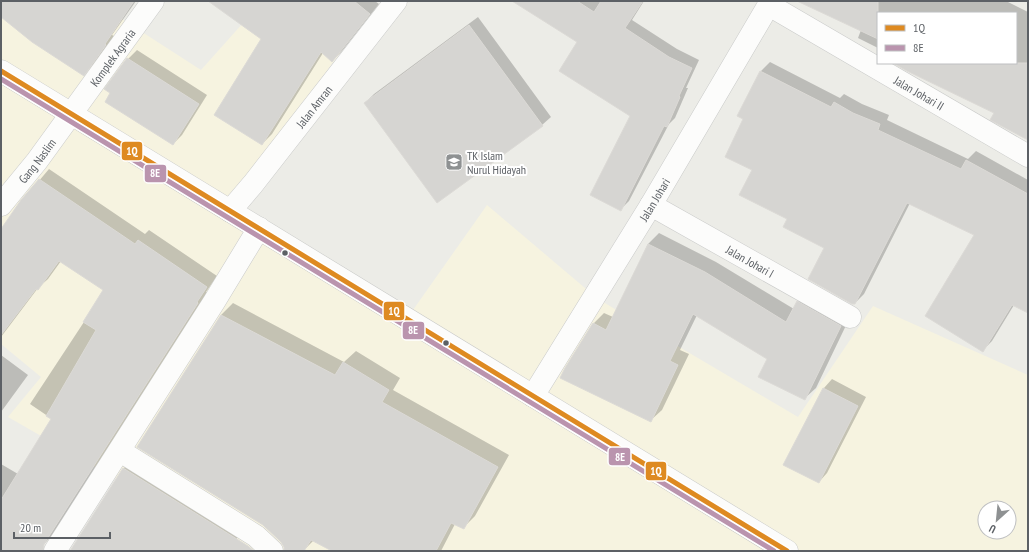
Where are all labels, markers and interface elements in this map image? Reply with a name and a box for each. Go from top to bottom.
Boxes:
legend [877,12,1017,64]
text: 1Q [913,20,925,35]
street label: Komplek Agraria [86,25,138,89]
text: 8E [913,40,924,55]
street label: Jalan Johari II [891,72,947,113]
street label: Jalan Amran [292,82,335,131]
street label: Gang Naslim [15,135,59,186]
line badge: 1Q [121,141,143,161]
text: 1Q [126,144,139,158]
place label: TK Islam Nurul Hidayah [467,148,526,177]
school or university icon: TK Islam Nurul Hidayah [444,152,464,172]
line badge: 8E [144,164,167,183]
text: 8E [150,166,160,180]
street label: Jalan Johari [635,175,673,224]
street label: Jalan Johari I [723,241,777,280]
unlabelled marker [280,248,290,258]
line badge: 1Q [383,301,405,321]
text: 1Q [388,304,401,318]
line badge: 8E [402,321,425,340]
text: 8E [408,323,418,337]
unlabelled marker [441,338,451,348]
line badge: 8E [608,447,631,466]
text: 8E [615,450,625,464]
line badge: 1Q [645,461,667,481]
text: 1Q [650,464,663,478]
north arrow [977,500,1017,540]
scale bar [14,514,110,540]
text: 20 m [20,520,41,535]
text: U [986,521,998,536]

